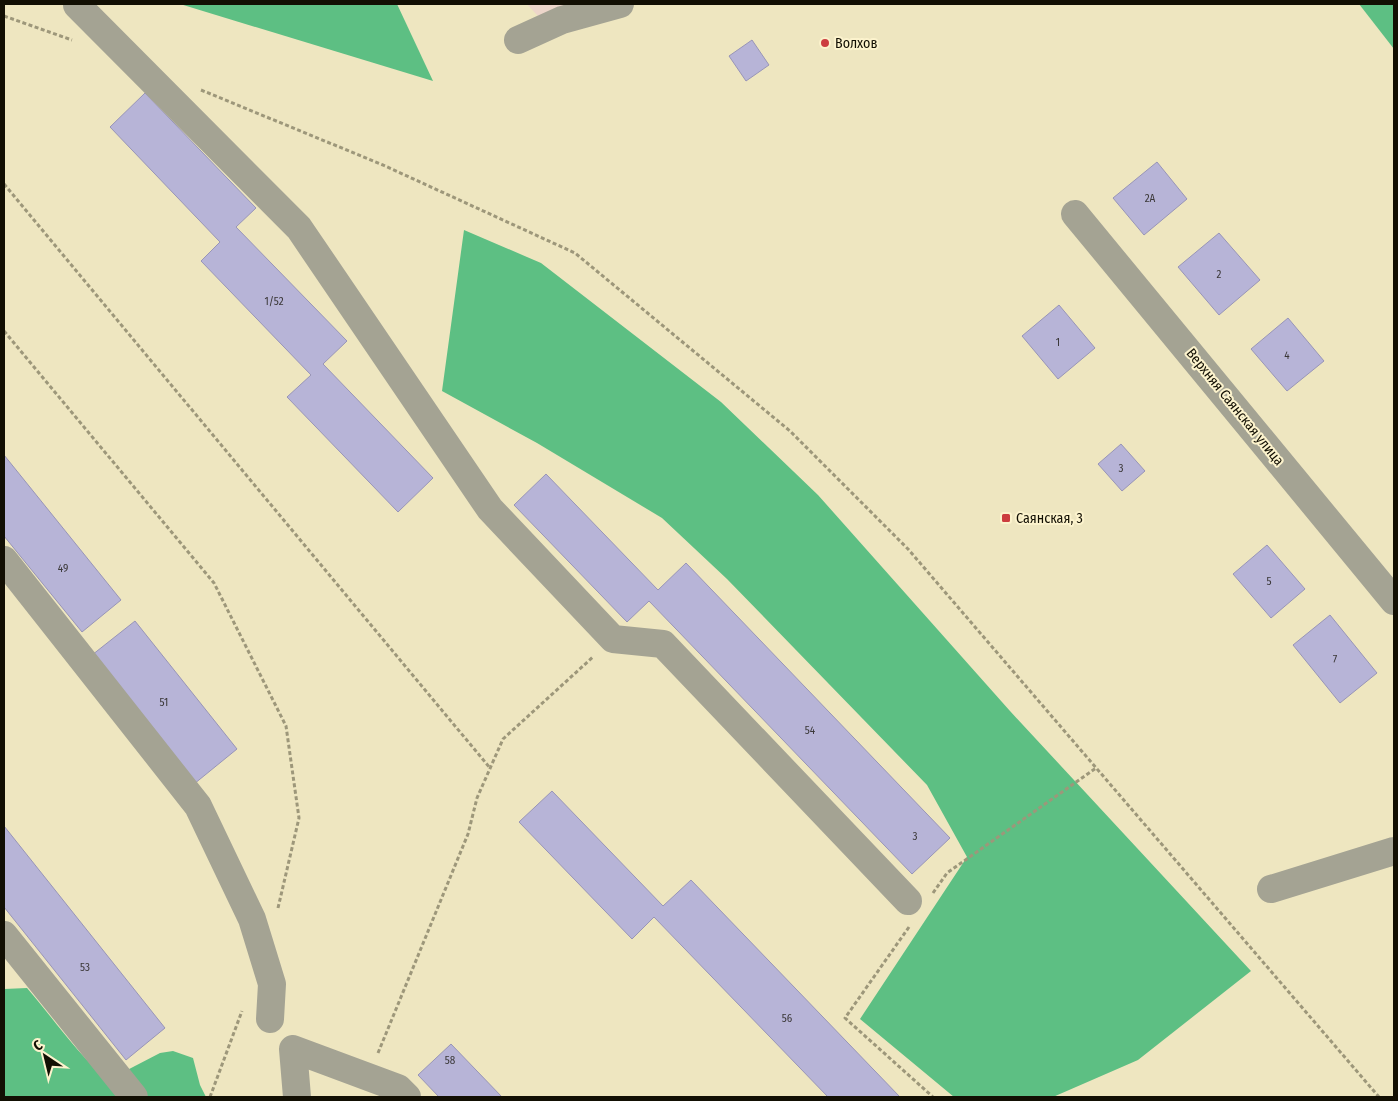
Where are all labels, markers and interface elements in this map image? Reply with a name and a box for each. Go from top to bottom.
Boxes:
place label: Волхов [835,35,878,52]
marker: Волхов [819,37,831,49]
house number: 2А [1145,192,1156,205]
house number: 2 [1217,268,1222,281]
house number: 1/52 [264,295,284,308]
house number: 1 [1056,336,1060,349]
street label: Верхняя Саянская улица [1183,345,1287,469]
house number: 4 [1284,349,1290,362]
house number: 3 [1119,462,1124,475]
place label: Саянская, 3 [1016,510,1083,527]
marker: Саянская, 3 [1000,512,1012,524]
house number: 49 [58,562,68,575]
house number: 5 [1266,575,1272,588]
house number: 7 [1333,653,1338,666]
house number: 51 [160,696,168,709]
house number: 54 [805,724,816,737]
house number: 3 [913,830,918,843]
house number: 53 [80,961,90,974]
house number: 56 [782,1012,793,1025]
north arrow [20,1031,70,1081]
text: С [30,1036,46,1055]
house number: 58 [445,1054,456,1067]

